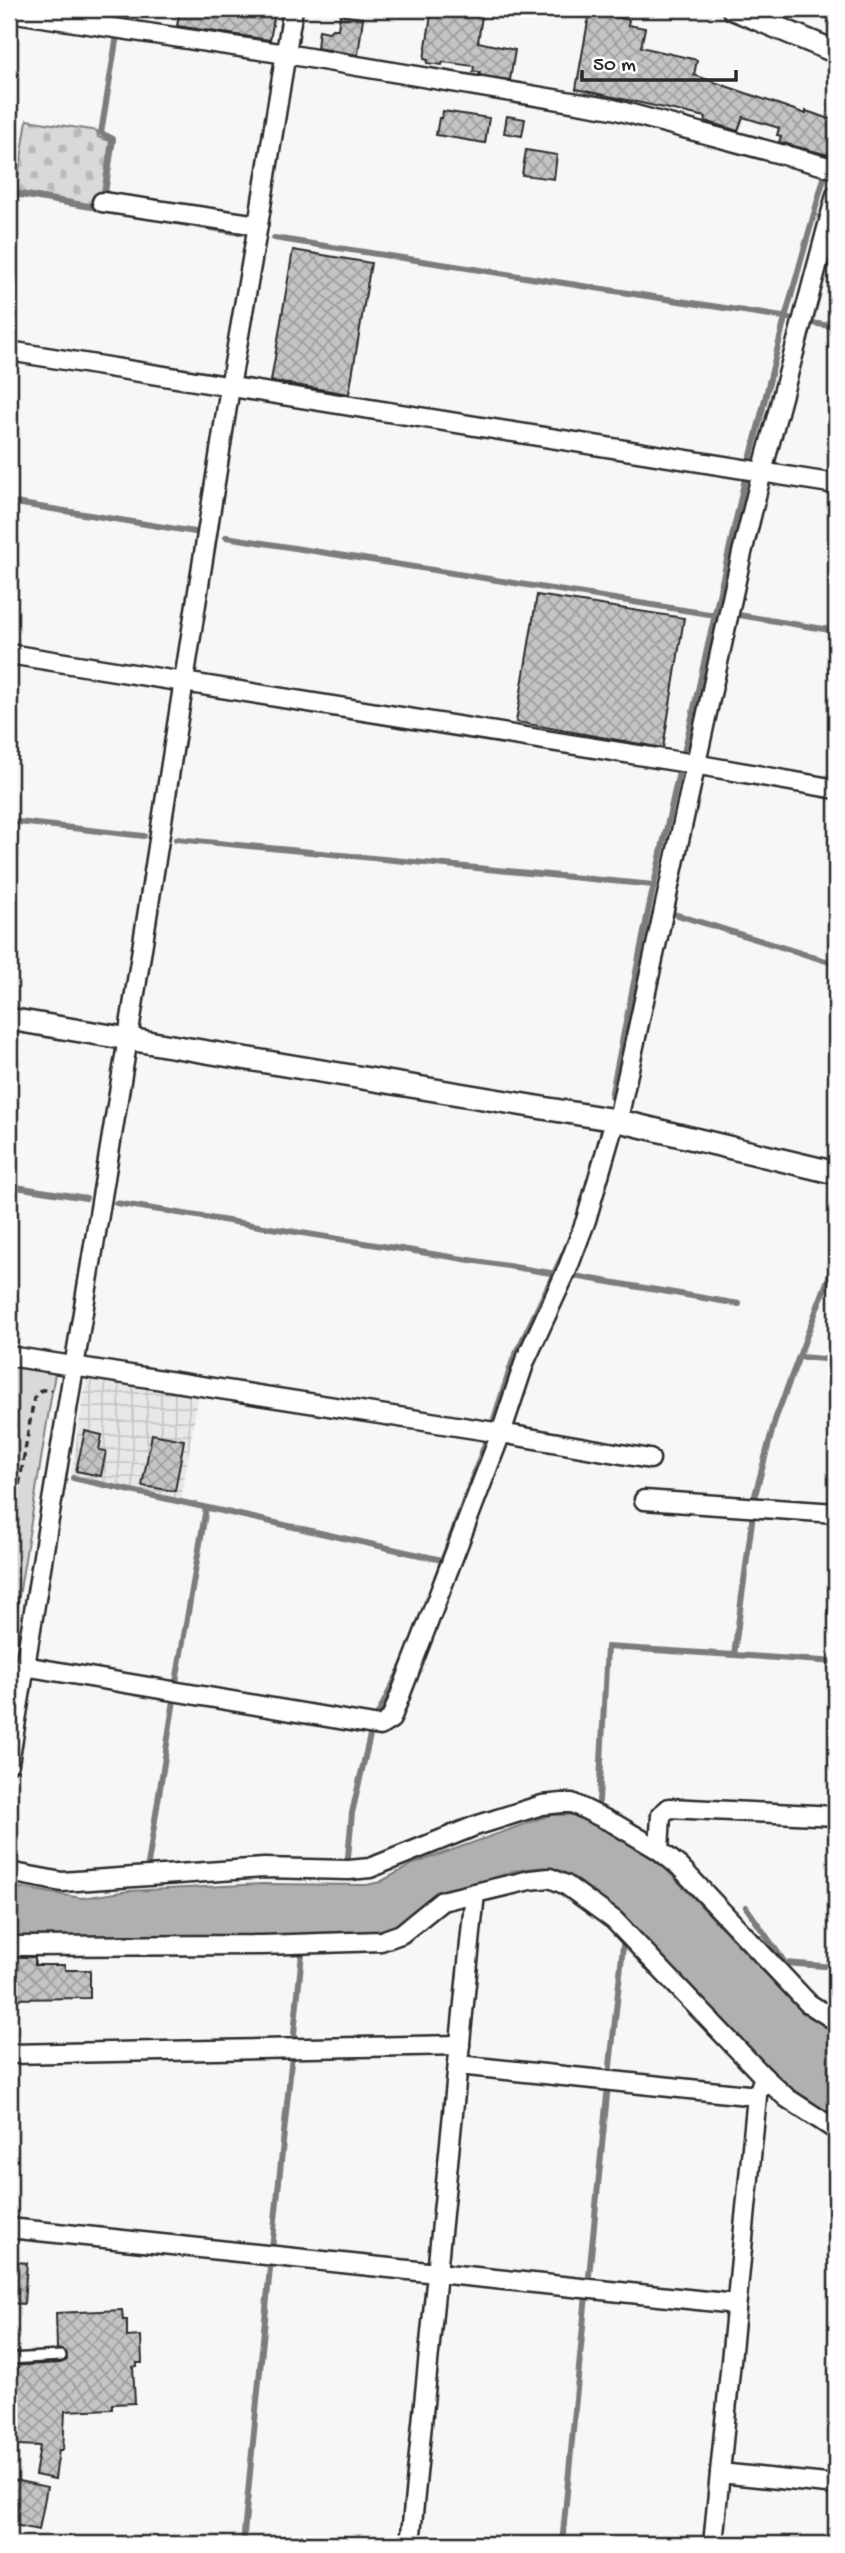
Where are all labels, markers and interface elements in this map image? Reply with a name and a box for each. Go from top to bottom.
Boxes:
scale bar [582,38,736,82]
text: 50 m [593,54,636,79]

